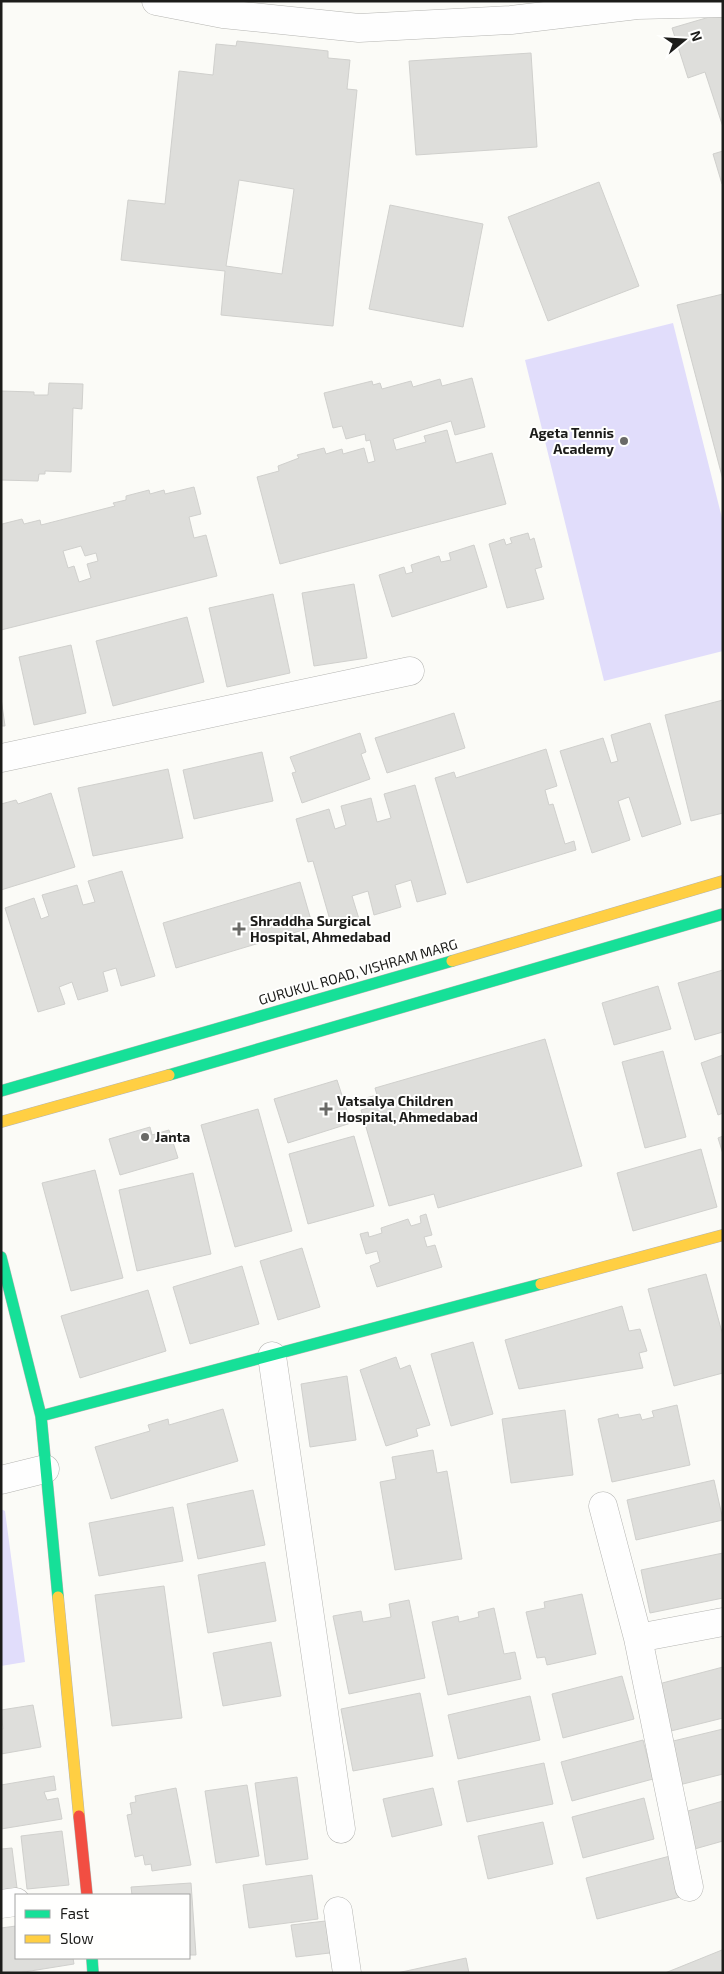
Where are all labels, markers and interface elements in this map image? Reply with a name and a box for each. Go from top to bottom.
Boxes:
north arrow [659,15,709,65]
text: N [687,28,706,43]
place label: Ageta Tennis Academy [529,424,614,457]
marker: Ageta Tennis Academy [618,435,630,447]
place label: Shraddha Surgical Hospital, Ahmedabad [250,912,391,945]
marker: Shraddha Surgical Hospital, Ahmedabad [232,922,246,936]
street label: GURUKUL ROAD, VISHRAM MARG [256,935,459,1008]
place label: Vatsalya Children Hospital, Ahmedabad [337,1092,478,1125]
marker: Vatsalya Children Hospital, Ahmedabad [319,1102,333,1116]
place label: Janta [155,1128,190,1145]
marker: Janta [139,1131,151,1143]
legend [15,1894,190,1959]
text: Fast [60,1904,90,1922]
text: Slow [60,1929,94,1947]

